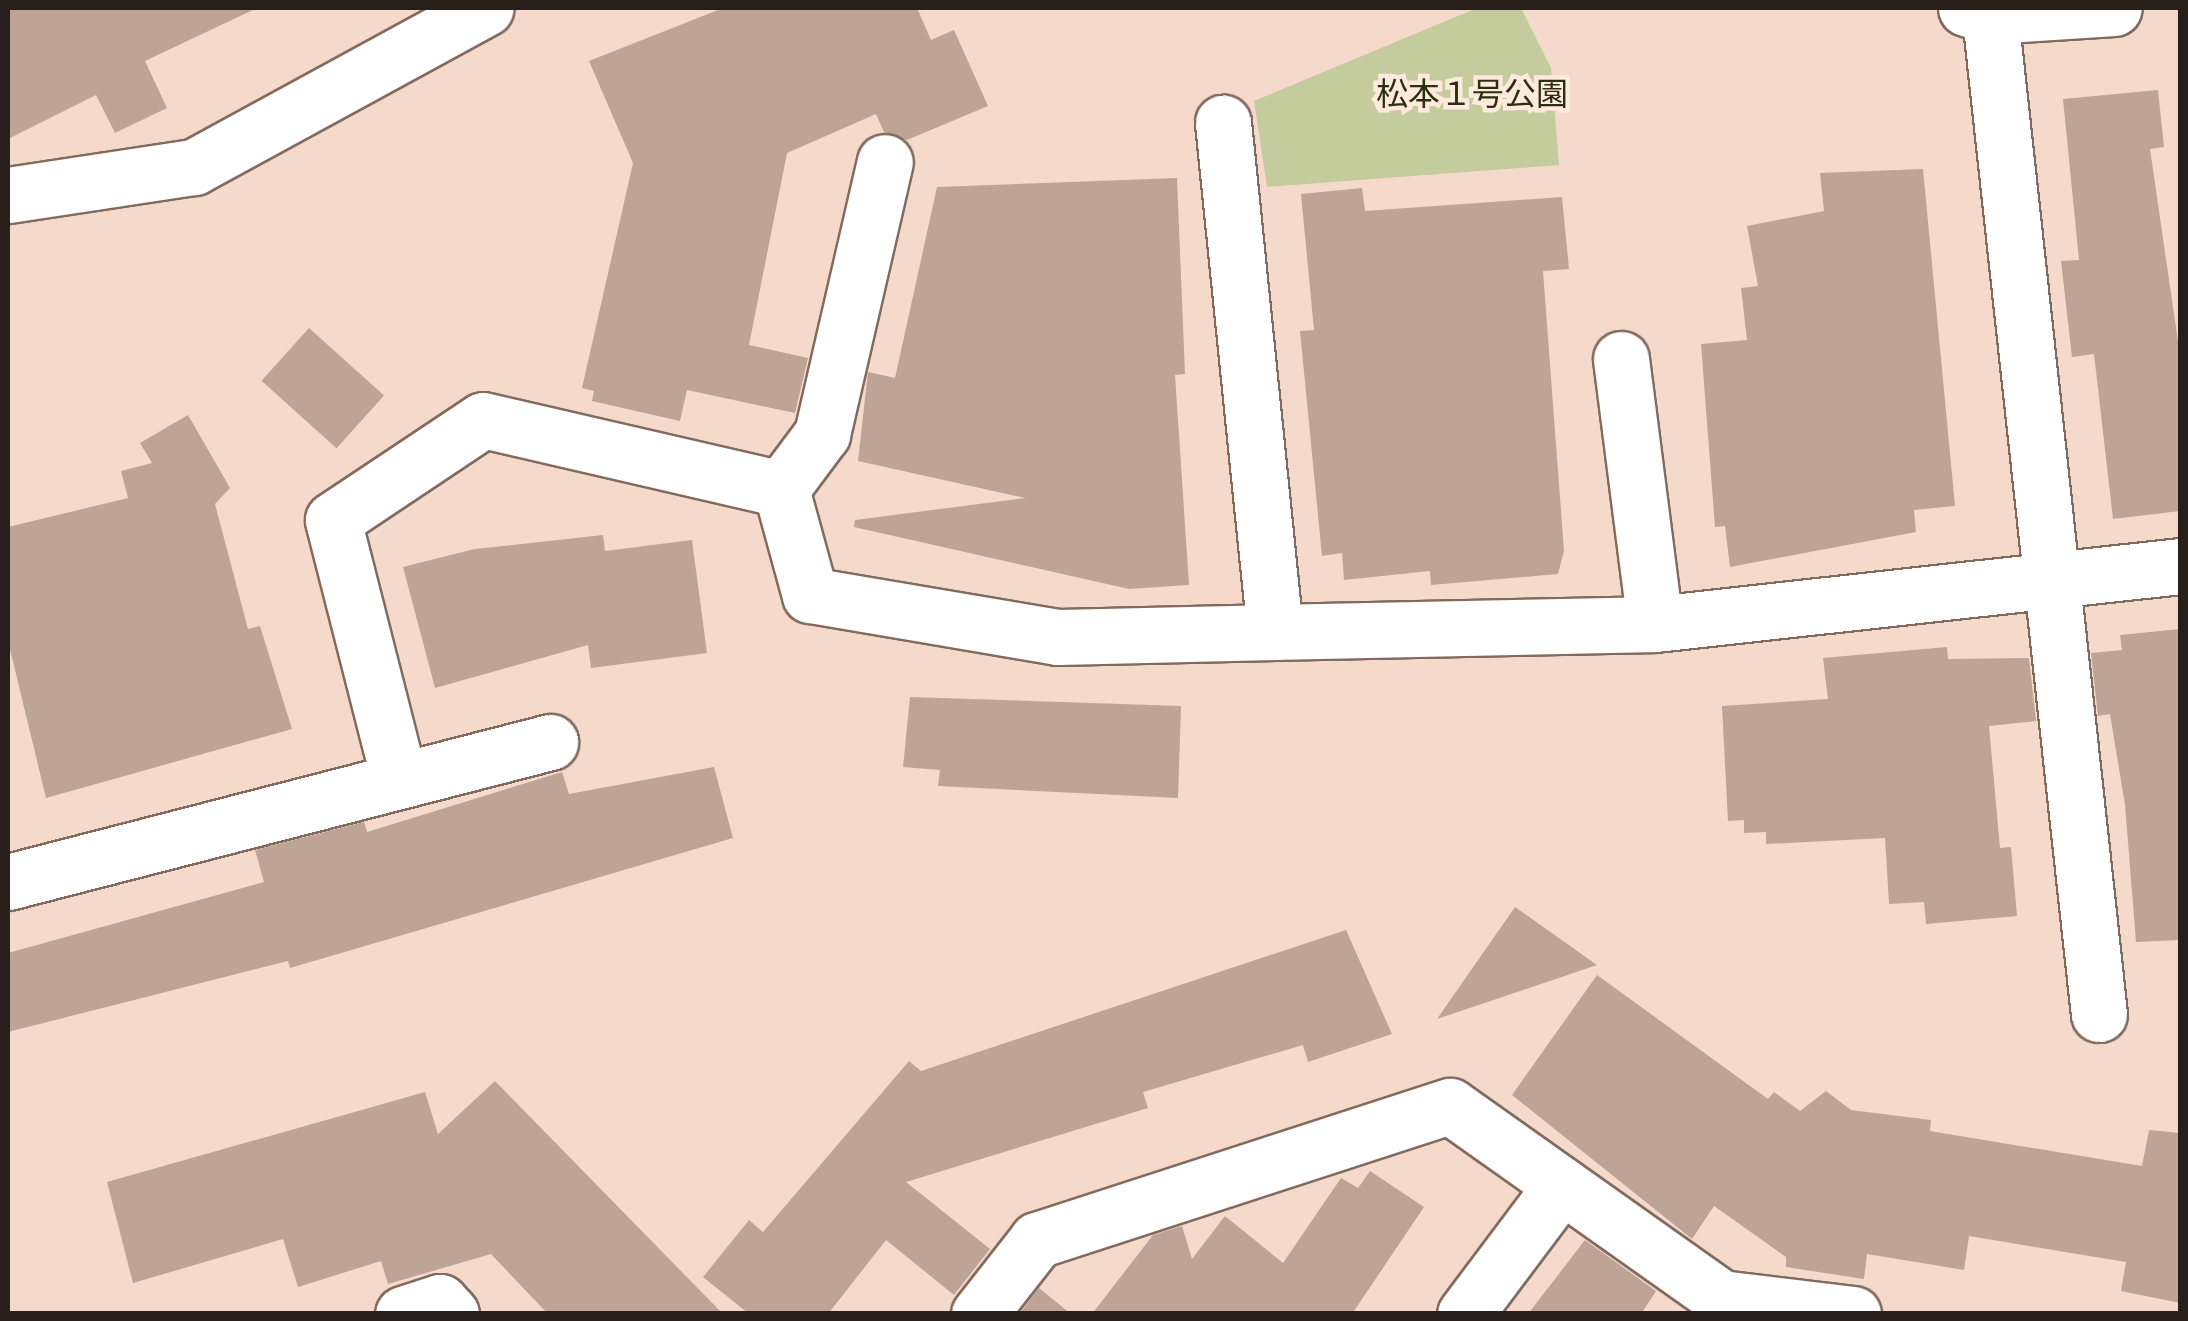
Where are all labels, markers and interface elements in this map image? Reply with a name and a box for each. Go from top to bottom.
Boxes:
park label: 松本１号公園 [1376,75,1568,113]

